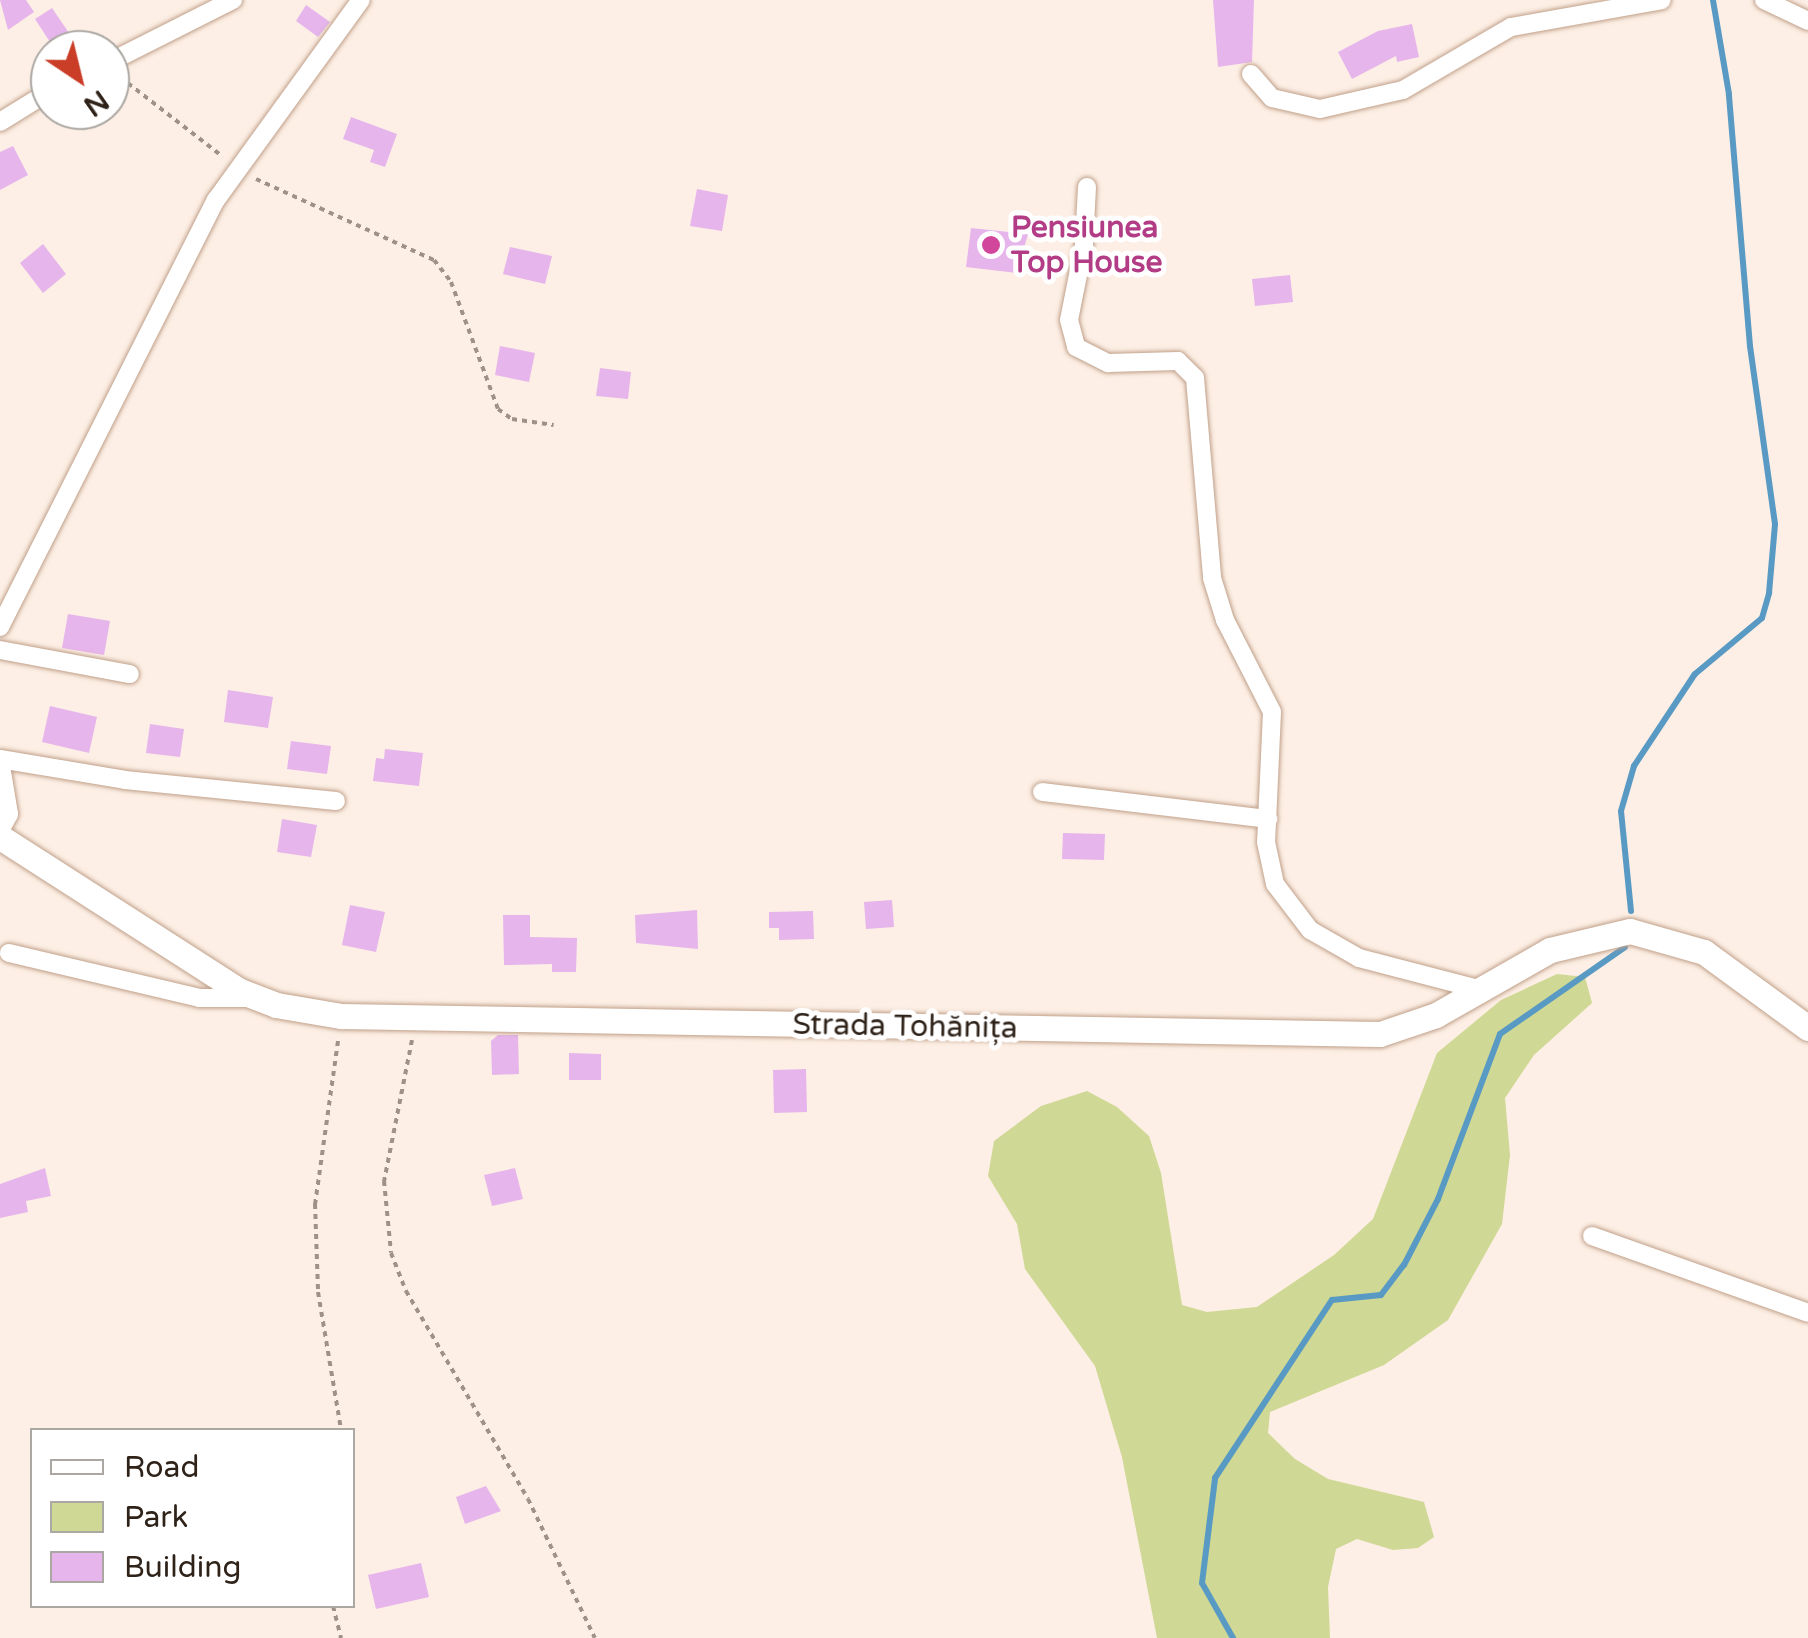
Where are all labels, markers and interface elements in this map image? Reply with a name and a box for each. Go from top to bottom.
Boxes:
north arrow [30,30,130,130]
text: N [77,83,115,123]
place label: Pensiunea Top House [1011,210,1162,280]
marker: Pensiunea Top House [980,234,1002,256]
street label: Strada Tohănița [792,1007,1018,1047]
legend [30,1428,355,1608]
text: Road [124,1449,199,1486]
text: Park [124,1499,188,1536]
text: Building [124,1549,241,1586]

